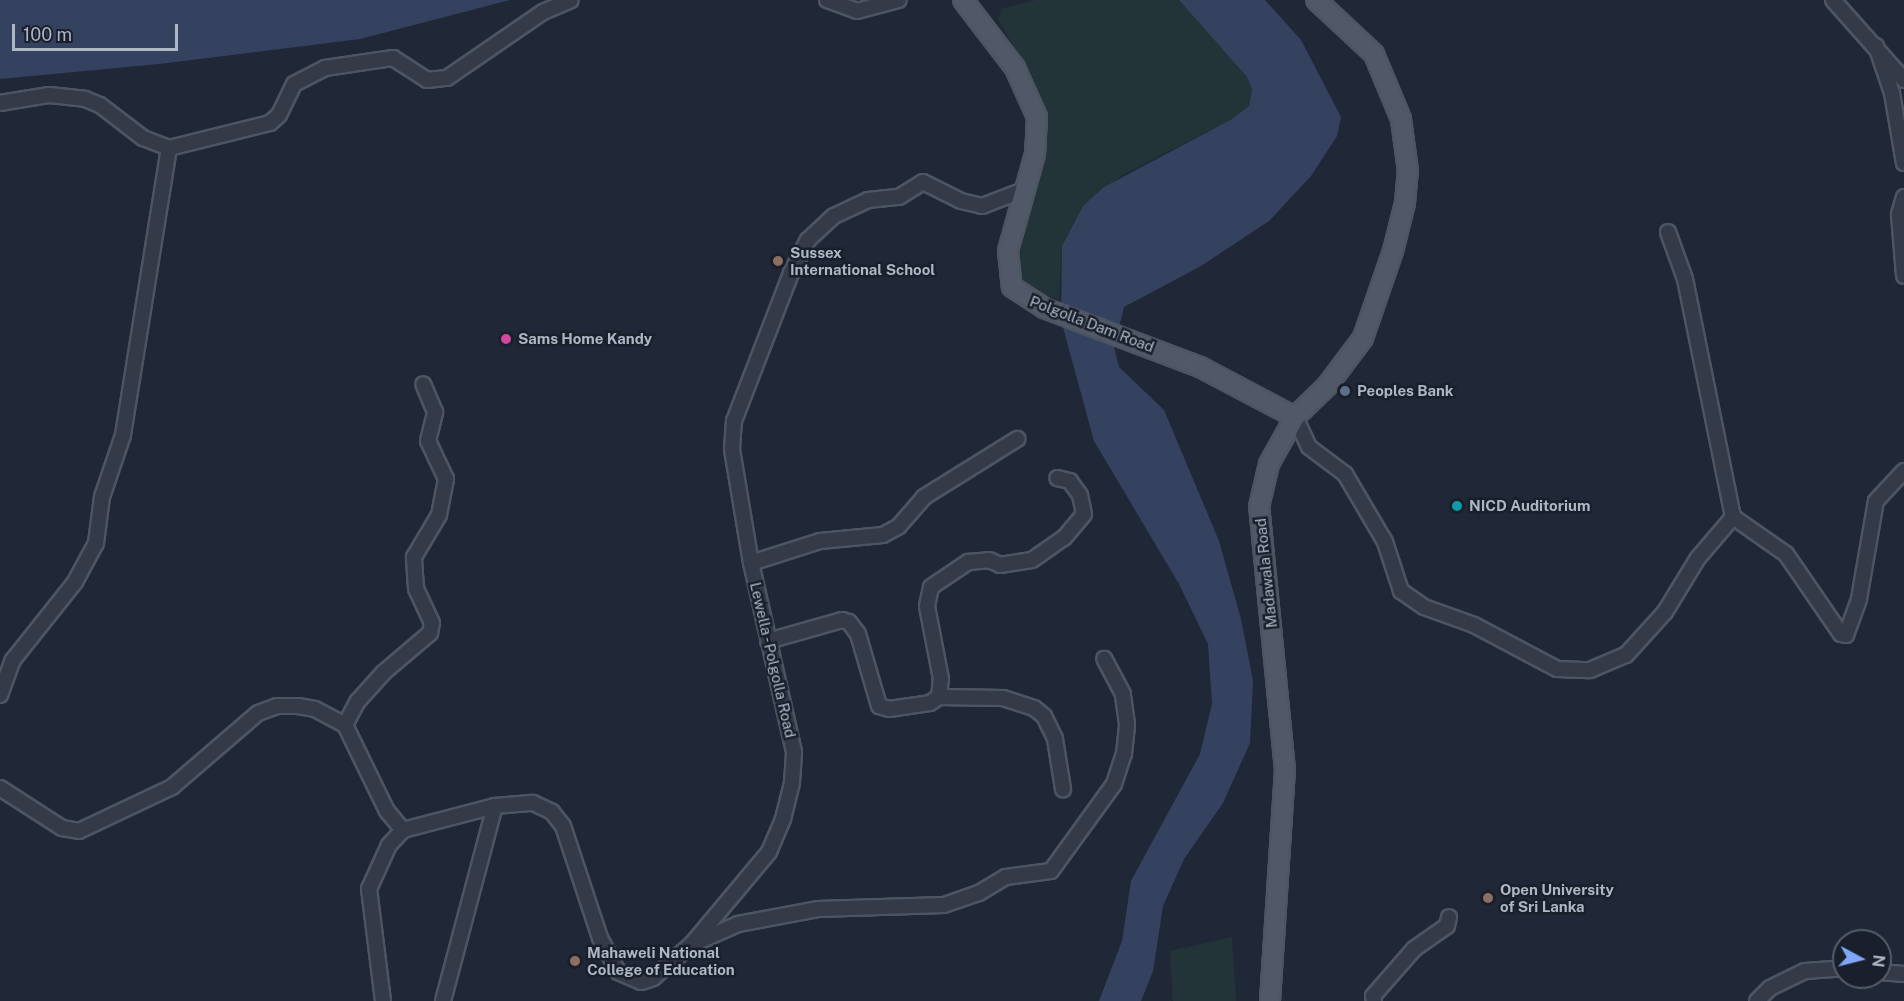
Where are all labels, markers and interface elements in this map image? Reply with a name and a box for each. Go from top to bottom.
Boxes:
scale bar [15,12,182,50]
text: 100 m [23,24,72,45]
place label: Sussex International School [790,243,935,278]
marker: Sussex International School [771,254,785,268]
street label: Polgolla Dam Road [1027,292,1157,356]
place label: Sams Home Kandy [518,330,652,348]
marker: Sams Home Kandy [499,332,513,346]
place label: Peoples Bank [1357,382,1454,400]
marker: Peoples Bank [1338,384,1352,398]
place label: NICD Auditorium [1469,497,1590,515]
marker: NICD Auditorium [1450,499,1464,513]
street label: Madawala Road [1251,517,1281,629]
street label: Lewella - Polgolla Road [746,578,800,742]
place label: Open University of Sri Lanka [1500,880,1614,915]
marker: Open University of Sri Lanka [1481,891,1495,905]
north arrow [1832,929,1892,989]
place label: Mahaweli National College of Education [587,943,735,978]
marker: Mahaweli National College of Education [568,954,582,968]
text: N [1868,954,1889,968]

